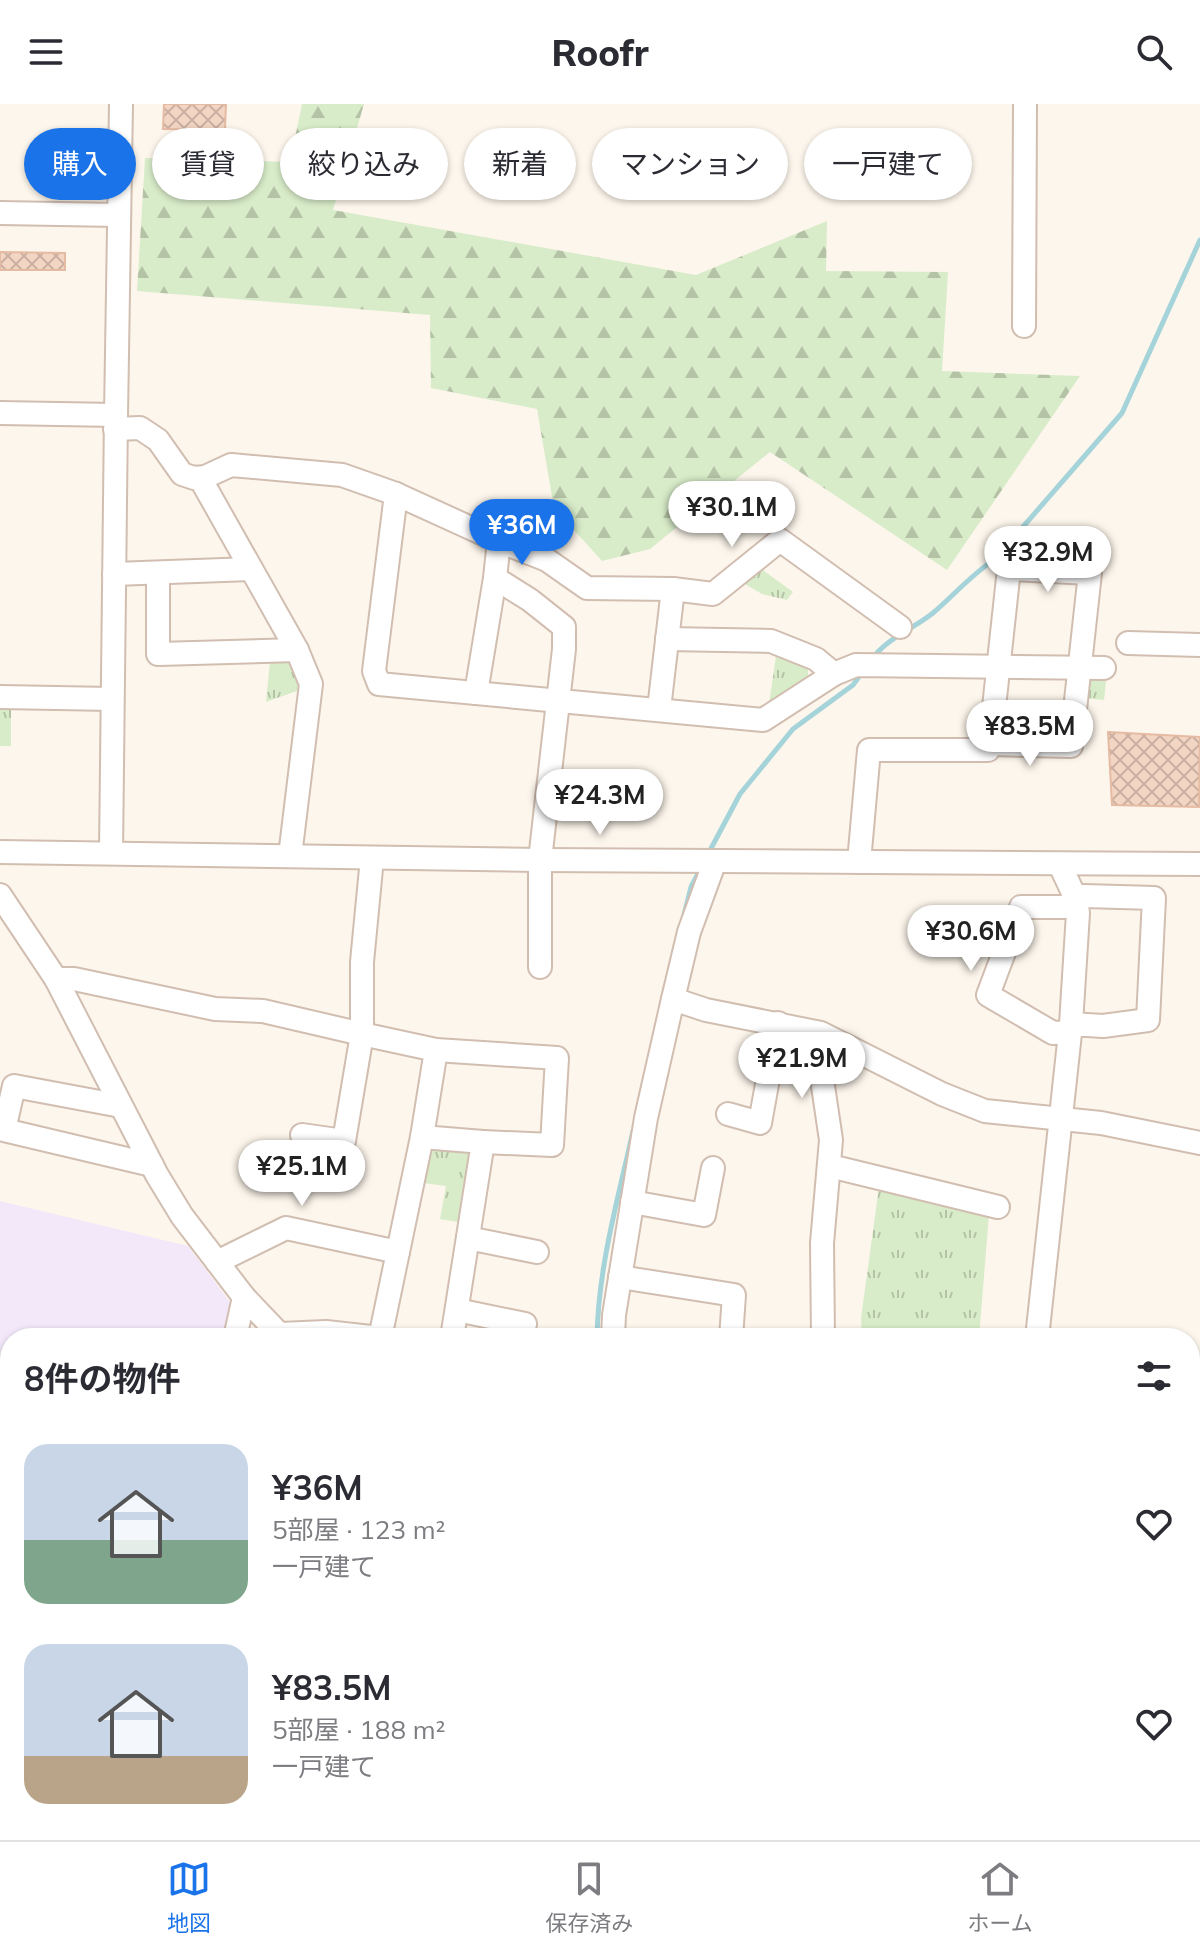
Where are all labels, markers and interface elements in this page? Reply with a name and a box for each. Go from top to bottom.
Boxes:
icon: menu [24,30,68,74]
text: Roofr [552,30,649,75]
icon: search [1132,30,1176,74]
chip: 購入 [24,128,136,200]
chip: 賃貸 [152,128,264,200]
chip: 絞り込み [280,128,448,200]
chip: 新着 [464,128,576,200]
chip: マンション [592,128,788,200]
chip: 一戸建て [804,128,972,200]
pin: ¥30.1M [667,481,797,549]
text: ¥30.1M [686,490,778,523]
pin: ¥36M [475,499,569,567]
text: ¥36M [487,508,557,541]
pin: ¥32.9M [983,526,1113,594]
text: ¥32.9M [1002,535,1094,568]
pin: ¥83.5M [965,700,1095,768]
text: ¥83.5M [984,709,1076,742]
pin: ¥24.3M [535,769,665,837]
text: ¥24.3M [554,778,646,811]
pin: ¥30.6M [906,905,1036,973]
text: ¥30.6M [925,914,1017,947]
pin: ¥21.9M [737,1032,867,1100]
text: ¥21.9M [756,1041,848,1074]
pin: ¥25.1M [237,1140,367,1208]
text: ¥25.1M [256,1149,348,1182]
icon: filters [1132,1354,1176,1398]
text: 8件の物件 [24,1357,180,1400]
text: ¥36M [272,1466,363,1509]
icon: home [88,1476,184,1572]
icon: heart [1132,1502,1176,1546]
text: 5部屋 · 123 m² [272,1513,445,1546]
text: 一戸建て [272,1550,376,1583]
text: ¥83.5M [272,1666,392,1709]
icon: home [88,1676,184,1772]
icon: heart [1132,1702,1176,1746]
text: 5部屋 · 188 m² [272,1713,445,1746]
text: 一戸建て [272,1750,376,1783]
tab: 地図 [167,1857,211,1937]
tab: 保存済み [545,1857,633,1937]
tab: ホーム [968,1857,1033,1937]

